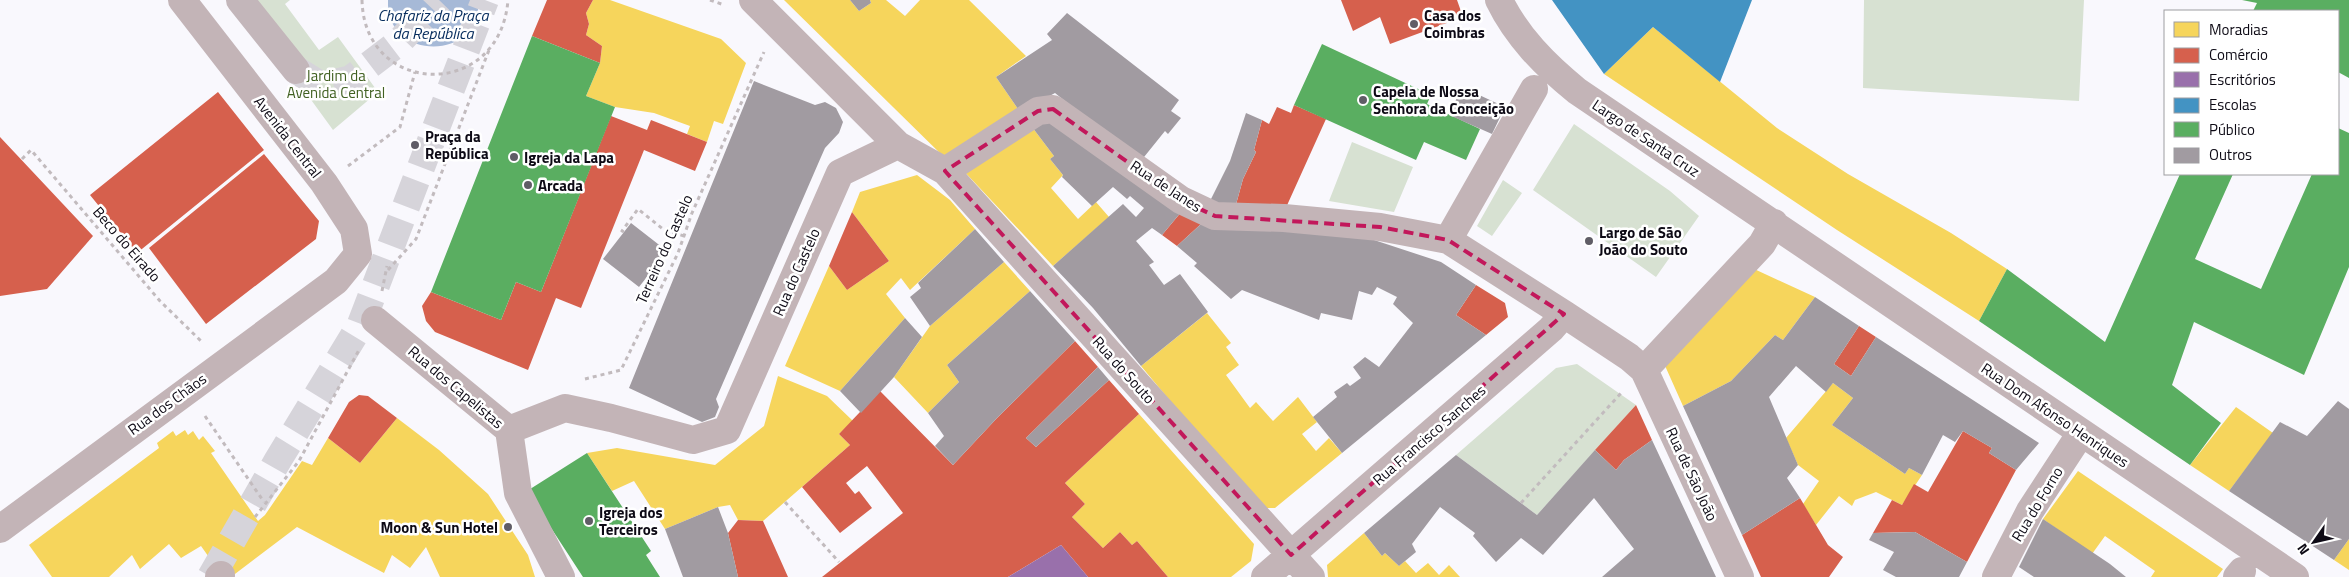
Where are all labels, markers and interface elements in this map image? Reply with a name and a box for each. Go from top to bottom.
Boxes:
water label: Chafariz da Praça da República [378,3,489,45]
place label: Casa dos Coimbras [1424,4,1485,44]
legend [2164,10,2339,175]
marker: Casa dos Coimbras [1408,18,1420,30]
text: Moradias [2209,18,2268,41]
text: Comércio [2209,43,2268,66]
park label: Jardim da Avenida Central [287,64,385,104]
text: Escritórios [2209,68,2276,91]
place label: Capela de Nossa Senhora da Conceição [1373,80,1514,120]
street label: Avenida Central [249,91,327,183]
street label: Largo de Santa Cruz [1588,93,1705,183]
text: Escolas [2209,93,2257,116]
marker: Capela de Nossa Senhora da Conceição [1357,94,1369,106]
text: Público [2209,118,2255,141]
place label: Praça da República [425,125,489,165]
marker: Praça da República [409,139,421,151]
text: Outros [2209,143,2252,166]
place label: Igreja da Lapa [524,146,614,169]
marker: Igreja da Lapa [508,151,520,163]
street label: Rua de Janes [1126,154,1206,218]
place label: Arcada [538,174,583,197]
marker: Arcada [522,179,534,191]
street label: Terreiro do Castelo [630,191,698,307]
street label: Beco do Eirado [88,201,166,287]
place label: Largo de São João do Souto [1599,221,1688,261]
street label: Rua do Castelo [766,224,826,320]
marker: Largo de São João do Souto [1583,235,1595,247]
street label: Rua do Souto [1087,331,1161,409]
street label: Rua dos Capelistas [403,340,509,434]
street label: Rua Dom Afonso Henriques [1977,357,2133,473]
street label: Rua dos Chãos [123,367,211,441]
street label: Rua Francisco Sanches [1367,379,1491,491]
street label: Rua de São João [1660,423,1724,525]
street label: Rua do Forno [2006,462,2068,546]
place label: Igreja dos Terceiros [599,501,663,541]
marker: Igreja dos Terceiros [583,515,595,527]
place label: Moon & Sun Hotel [381,516,498,539]
north arrow [2289,517,2339,567]
marker: Moon & Sun Hotel [502,521,514,533]
text: N [2291,540,2314,559]

